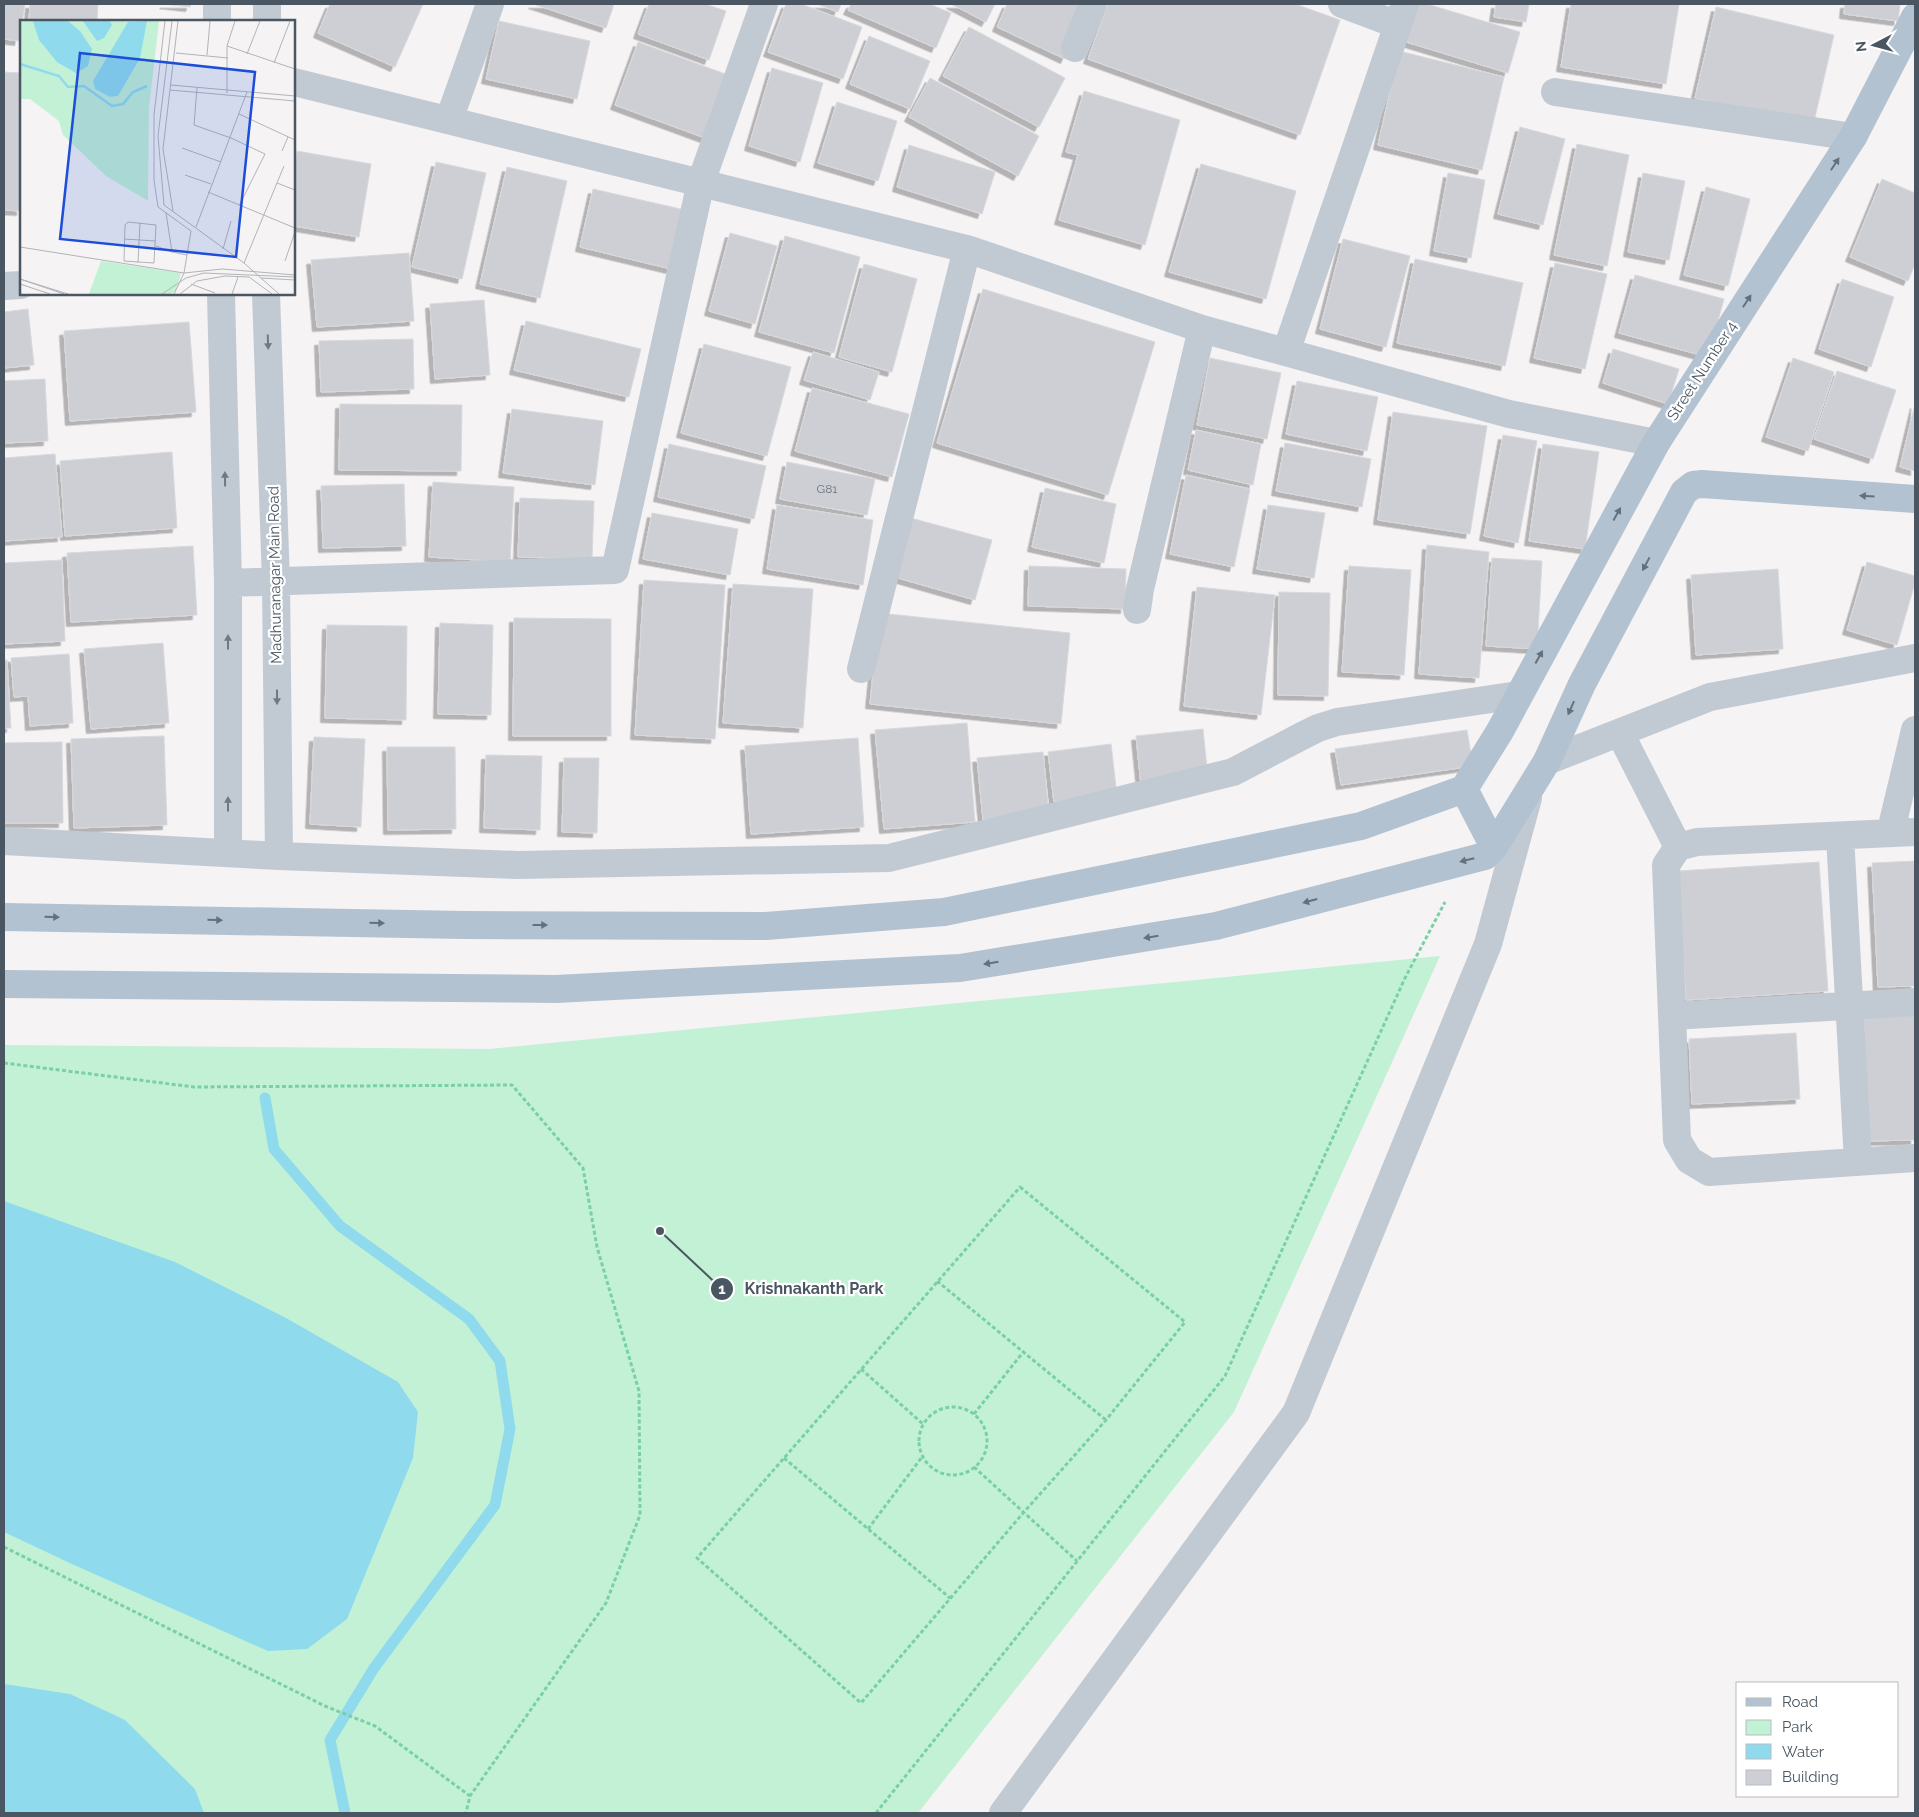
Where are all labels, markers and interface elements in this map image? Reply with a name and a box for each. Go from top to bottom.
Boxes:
inset map [20,20,295,295]
north arrow [1849,20,1899,70]
text: N [1853,40,1870,53]
one-way arrow [1831,158,1840,171]
one-way arrow [1743,294,1752,308]
street label: Street Number 4 [1663,318,1741,424]
one-way arrow [264,335,272,351]
one-way arrow [221,471,229,487]
house number: G81 [817,482,837,496]
street label: Madhuranagar Main Road [264,486,286,664]
one-way arrow [1858,491,1874,499]
one-way arrow [1613,507,1621,521]
one-way arrow [1642,556,1650,571]
one-way arrow [224,633,232,649]
one-way arrow [1535,649,1543,664]
one-way arrow [274,690,282,706]
one-way arrow [1567,701,1575,715]
one-way arrow [224,796,232,812]
one-way arrow [1460,856,1475,864]
one-way arrow [1302,898,1317,906]
one-way arrow [45,913,61,921]
one-way arrow [207,916,223,924]
one-way arrow [370,920,386,928]
one-way arrow [532,921,548,929]
one-way arrow [1143,933,1159,941]
one-way arrow [983,959,999,967]
callout: Krishnakanth Park [710,1273,894,1304]
text: Krishnakanth Park [745,1279,883,1298]
text: 1 [718,1280,726,1298]
legend [1736,1682,1899,1797]
text: Road [1782,1693,1818,1711]
text: Park [1782,1718,1813,1736]
text: Water [1782,1743,1825,1761]
text: Building [1782,1768,1839,1786]

